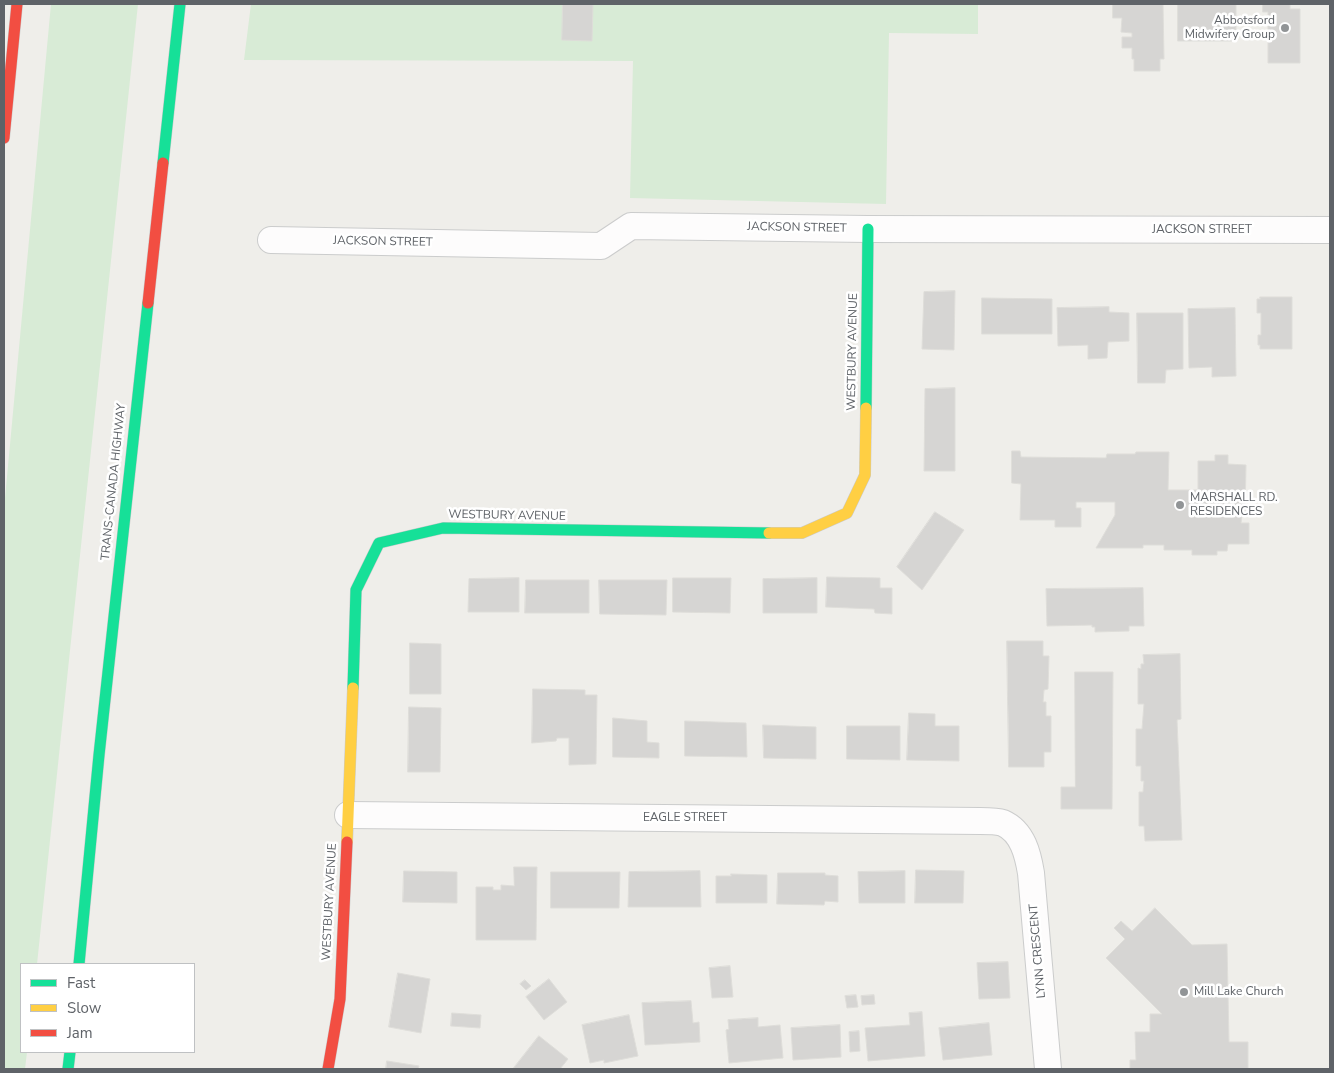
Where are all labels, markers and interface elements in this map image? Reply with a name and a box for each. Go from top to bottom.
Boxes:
place label: Abbotsford Midwifery Group [1185,14,1275,42]
marker: Abbotsford Midwifery Group [1279,22,1291,34]
street label: JACKSON STREET [747,220,847,236]
street label: JACKSON STREET [1152,223,1252,237]
street label: JACKSON STREET [333,234,433,250]
street label: WESTBURY AVENUE [845,293,861,411]
street label: TRANS-CANADA HIGHWAY [99,403,129,561]
place label: MARSHALL RD. RESIDENCES [1190,491,1278,519]
marker: MARSHALL RD. RESIDENCES [1174,499,1186,511]
street label: WESTBURY AVENUE [448,508,566,524]
street label: EAGLE STREET [643,811,727,825]
street label: WESTBURY AVENUE [320,843,340,961]
street label: LYNN CRESCENT [1027,903,1049,999]
legend [20,963,195,1053]
text: Fast [67,973,95,993]
place label: Mill Lake Church [1194,985,1284,999]
marker: Mill Lake Church [1178,986,1190,998]
text: Slow [67,998,101,1018]
text: Jam [67,1023,93,1043]

